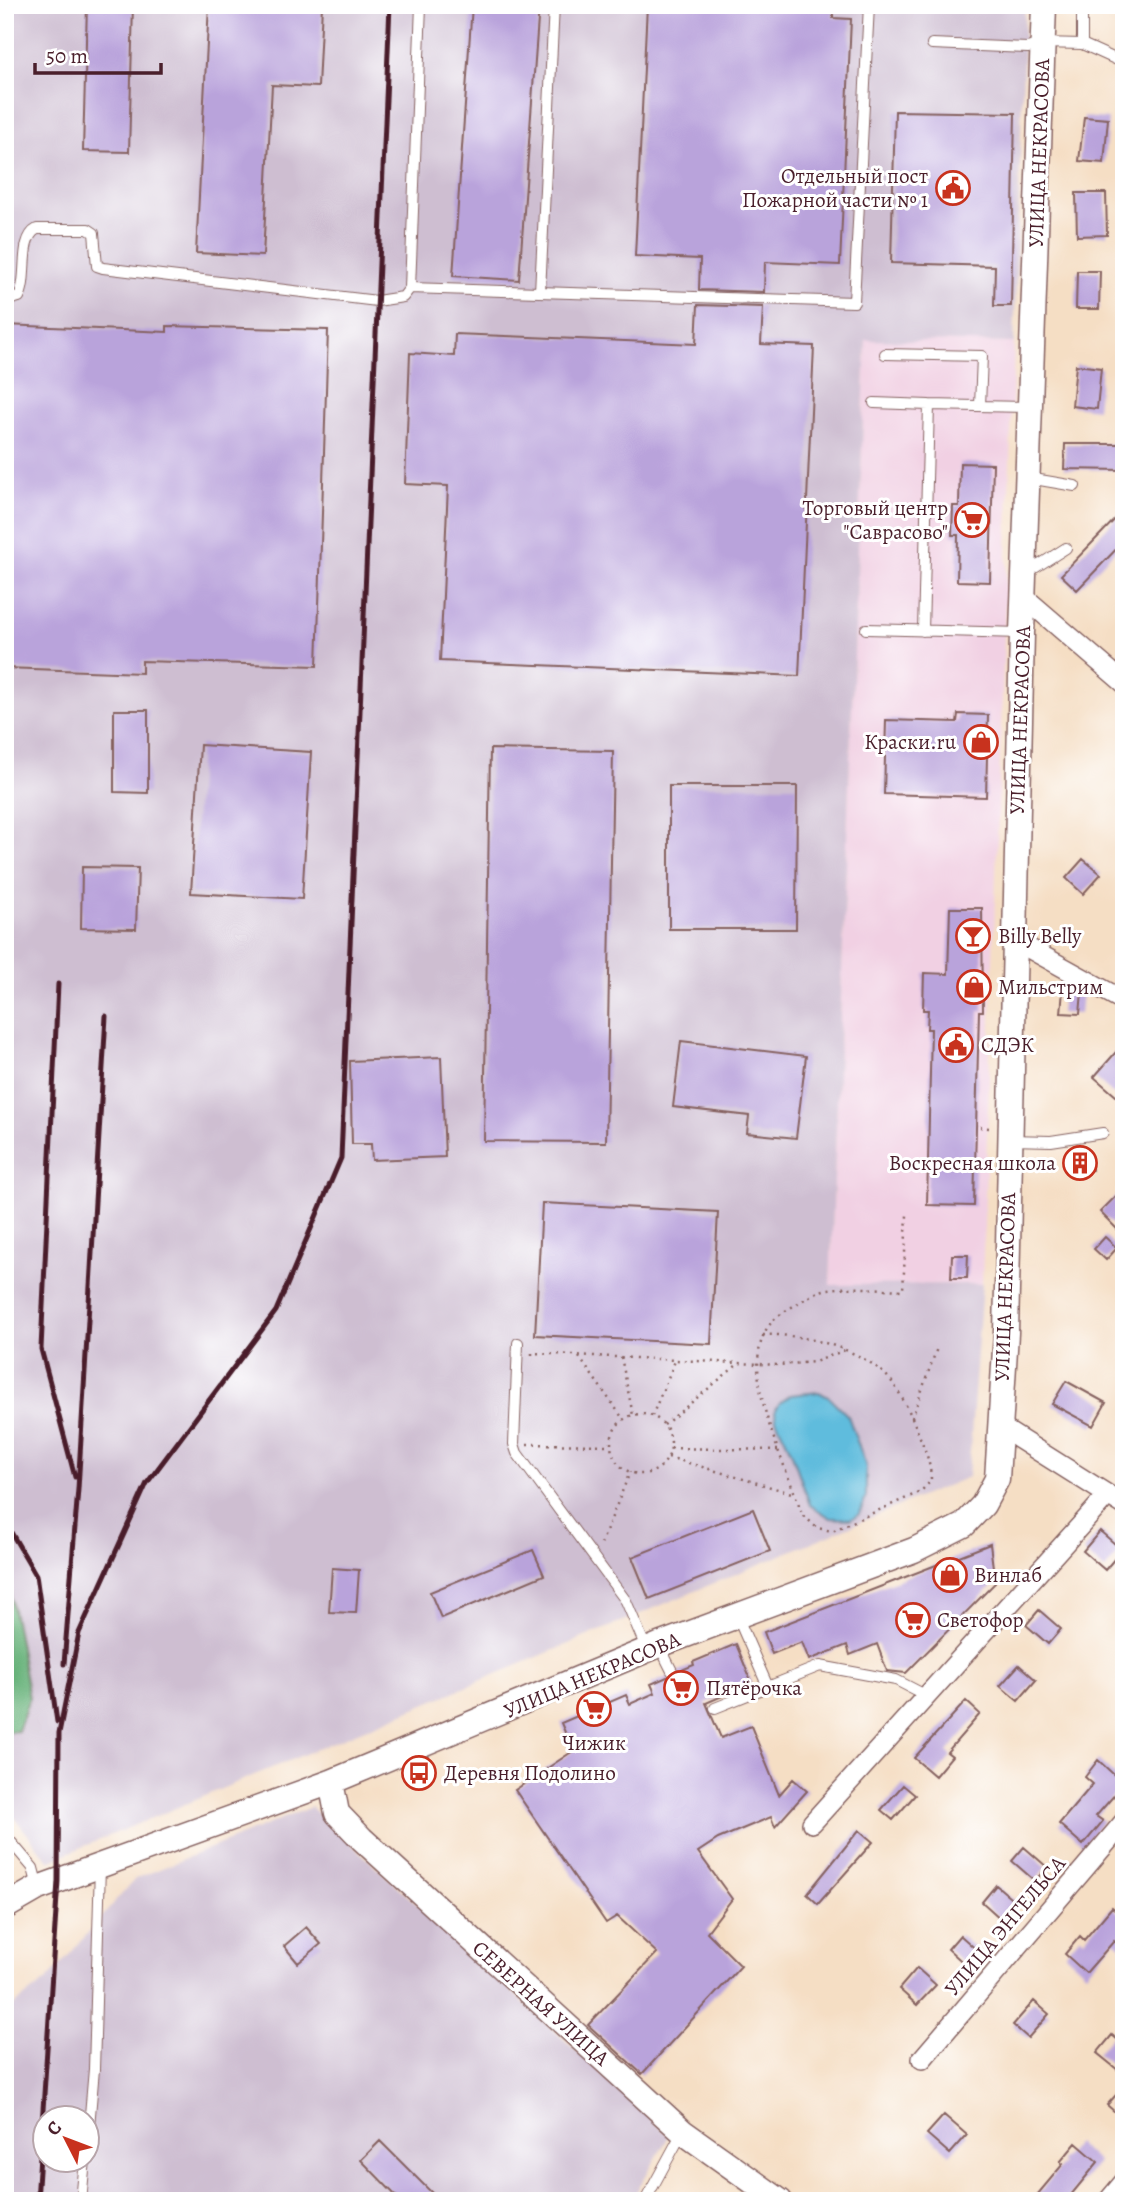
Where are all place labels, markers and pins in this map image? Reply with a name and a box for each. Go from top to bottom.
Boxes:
place label: Отдельный пост Пожарной части № 1 [742,162,928,214]
public building icon: Отдельный пост Пожарной части № 1 [934,169,972,207]
place label: Торговый центр "Саврасово" [802,494,948,546]
supermarket icon: Торговый центр "Саврасово" [953,501,991,539]
shop icon: Краски.ru [962,723,1000,761]
place label: Краски.ru [864,728,957,756]
bar icon: Billy Belly [954,917,992,955]
place label: Billy Belly [998,922,1082,950]
shop icon: Мильстрим [955,968,993,1006]
place label: Мильстрим [998,973,1103,1001]
public building icon: СДЭК [937,1026,975,1064]
place label: СДЭК [981,1031,1035,1059]
building icon: Воскресная школа [1061,1144,1099,1182]
place label: Воскресная школа [889,1149,1056,1177]
shop icon: Винлаб [931,1556,969,1594]
place label: Винлаб [974,1561,1042,1589]
supermarket icon: Светофор [894,1601,932,1639]
place label: Светофор [937,1606,1024,1634]
supermarket icon: Пятёрочка [662,1669,700,1707]
place label: Пятёрочка [706,1674,802,1702]
supermarket icon: Чижик [575,1690,613,1728]
place label: Чижик [562,1729,626,1757]
bus stop icon: Деревня Подолино [400,1754,438,1792]
place label: Деревня Подолино [444,1759,616,1787]

